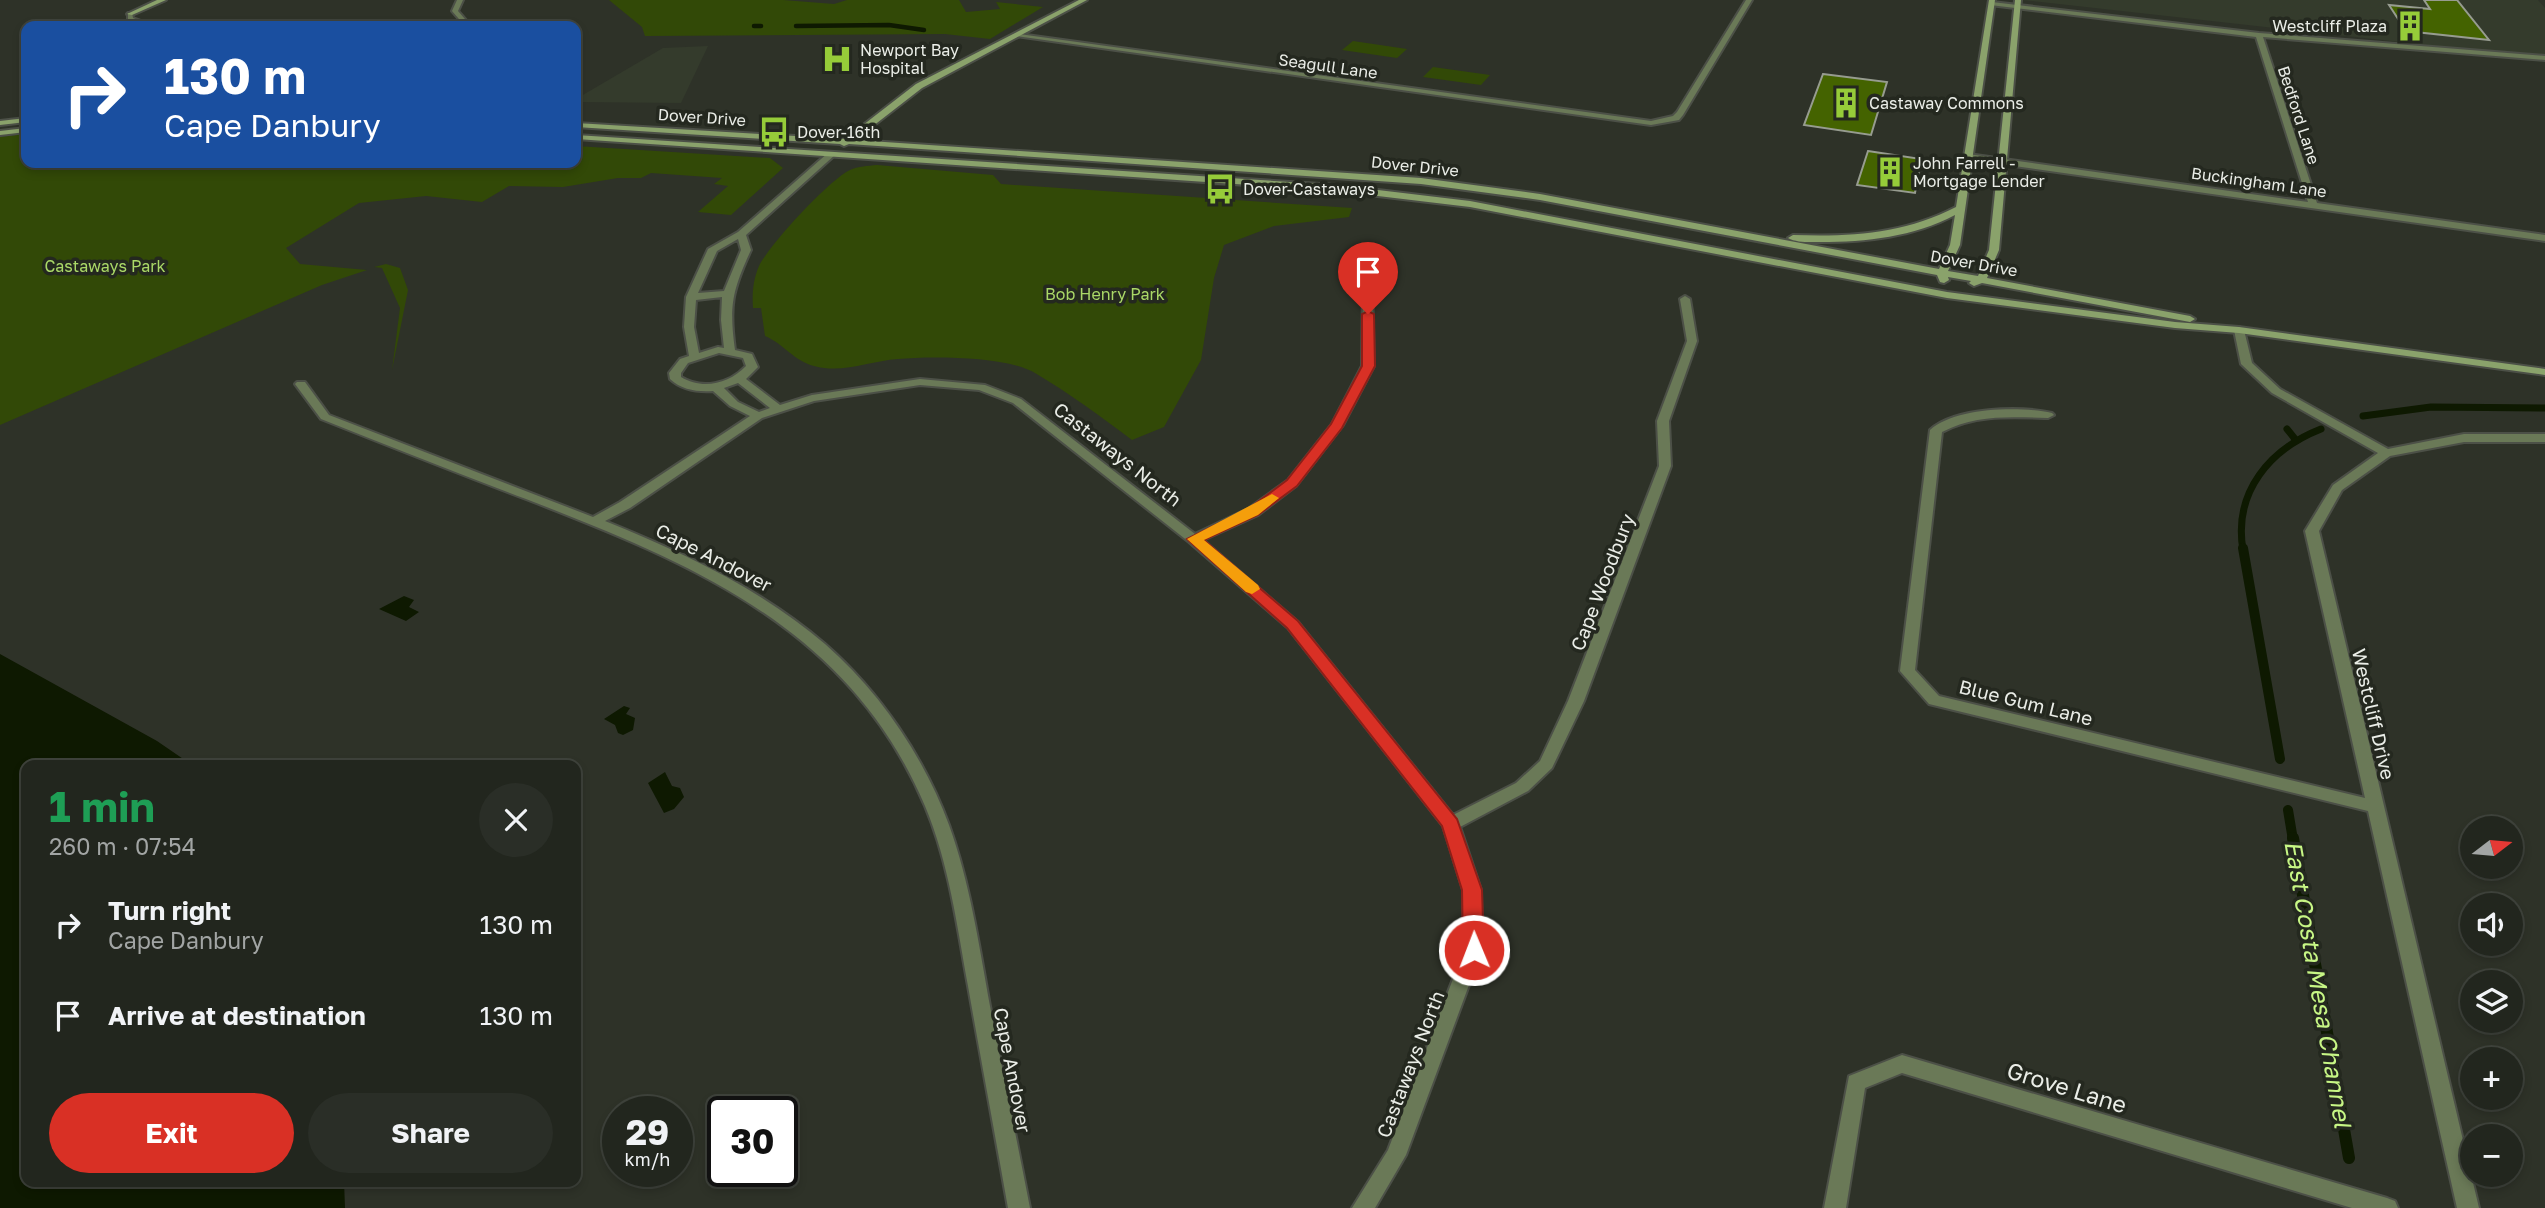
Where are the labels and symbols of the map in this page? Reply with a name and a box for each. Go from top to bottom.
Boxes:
building icon: Westcliff Plaza [2393,9,2427,43]
place label: Westcliff Plaza [2272,16,2387,36]
place label: Newport Bay Hospital [860,40,959,78]
hospital icon: Newport Bay Hospital [820,42,854,76]
street label: Seagull Lane [1277,49,1379,83]
street label: Bedford Lane [2274,63,2324,167]
building icon: Castaway Commons [1829,86,1863,120]
place label: Castaway Commons [1869,93,2024,113]
street label: Dover Drive [657,104,747,130]
bus stop icon: Dover-16th [757,115,791,149]
place label: Dover-16th [797,122,880,142]
street label: Dover Drive [1370,151,1460,181]
place label: John Farrell - Mortgage Lender [1913,153,2045,191]
building icon: John Farrell - Mortgage Lender [1873,155,1907,189]
street label: Buckingham Lane [2190,163,2328,201]
bus stop icon: Dover-Castaways [1203,172,1237,206]
place label: Dover-Castaways [1243,179,1375,199]
pin [1338,242,1398,314]
street label: Dover Drive [1929,245,2019,281]
park label: Castaways Park [44,256,166,276]
park label: Bob Henry Park [1045,284,1165,304]
street label: Castaways North [1050,397,1186,511]
street label: Cape Woodbury [1565,510,1639,654]
street label: Cape Andover [652,518,776,596]
street label: Westcliff Drive [2348,646,2400,782]
street label: Blue Gum Lane [1957,674,2095,730]
north arrow [2460,816,2524,878]
water label: East Costa Mesa Channel [2279,838,2359,1131]
position arrow [1437,913,1511,987]
street label: Castaways North [1371,987,1449,1141]
street label: Cape Andover [990,1006,1037,1135]
street label: Grove Lane [2004,1056,2130,1118]
speed limit sign: 30 [707,1096,798,1187]

